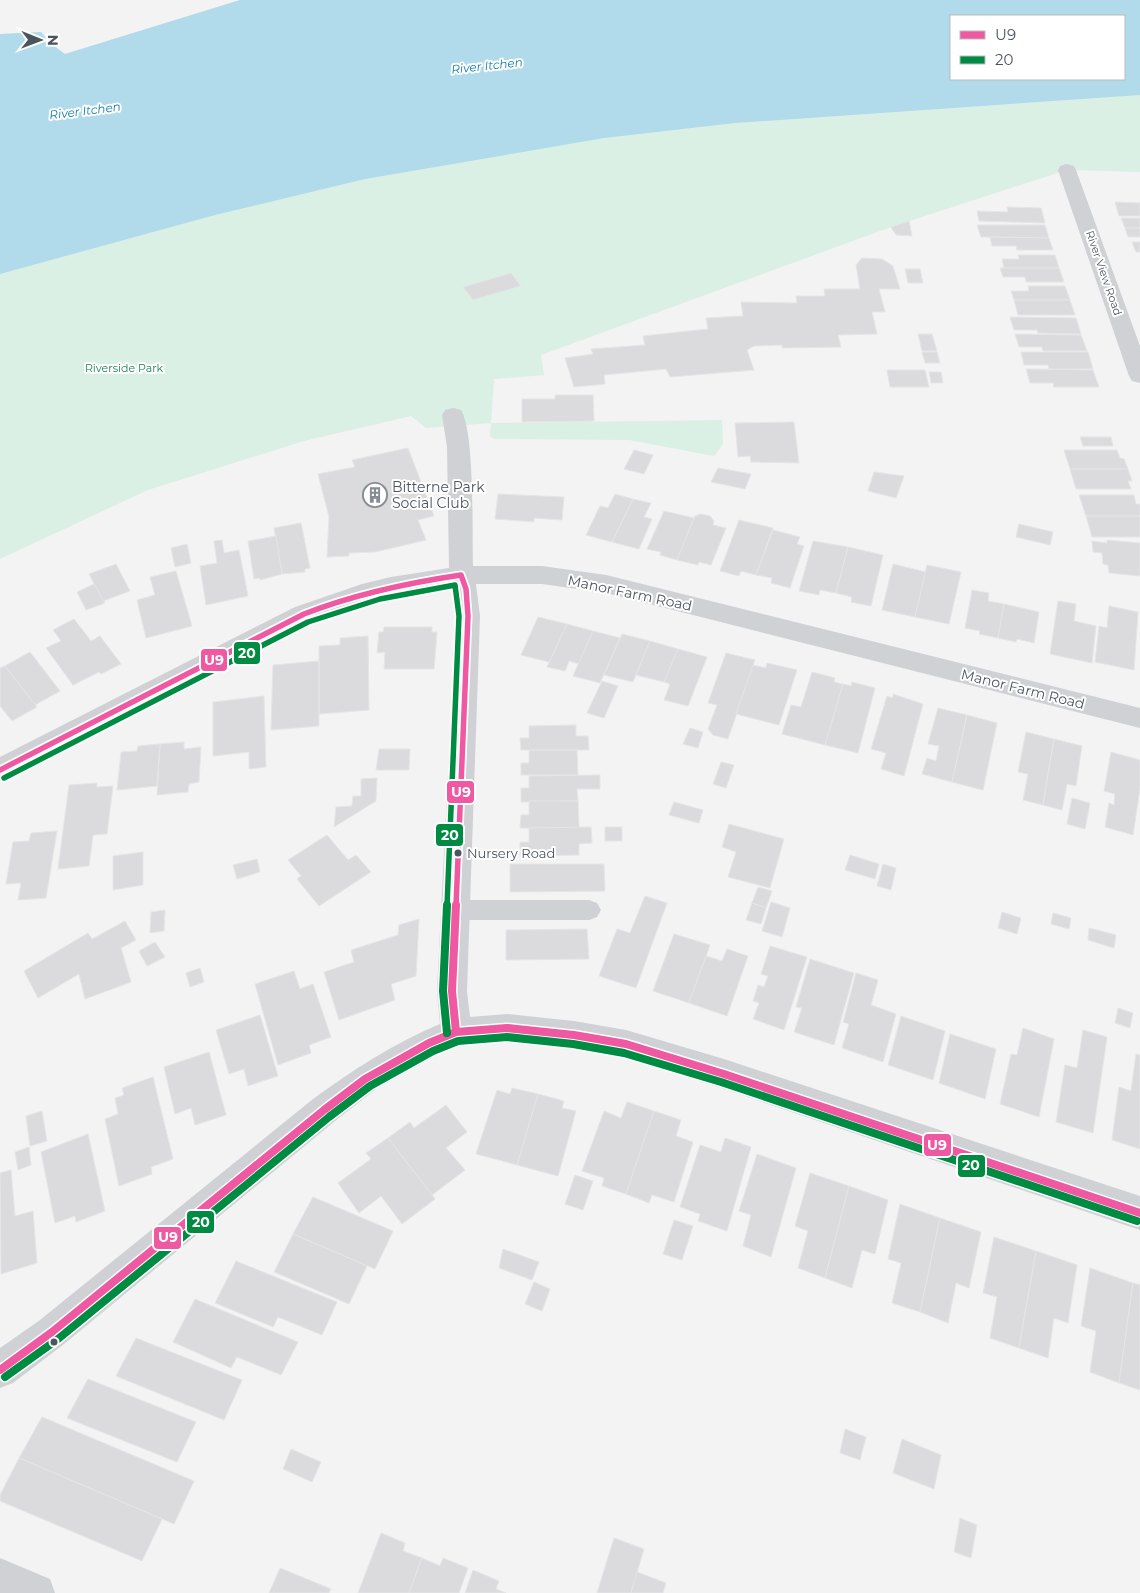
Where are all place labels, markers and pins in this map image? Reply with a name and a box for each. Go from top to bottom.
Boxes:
place label: Bitterne Park Social Club [392,478,485,512]
building icon: Bitterne Park Social Club [362,482,388,508]
place label: Nursery Road [467,845,555,861]
marker: Nursery Road [453,848,463,858]
unlabelled marker [49,1337,59,1347]

